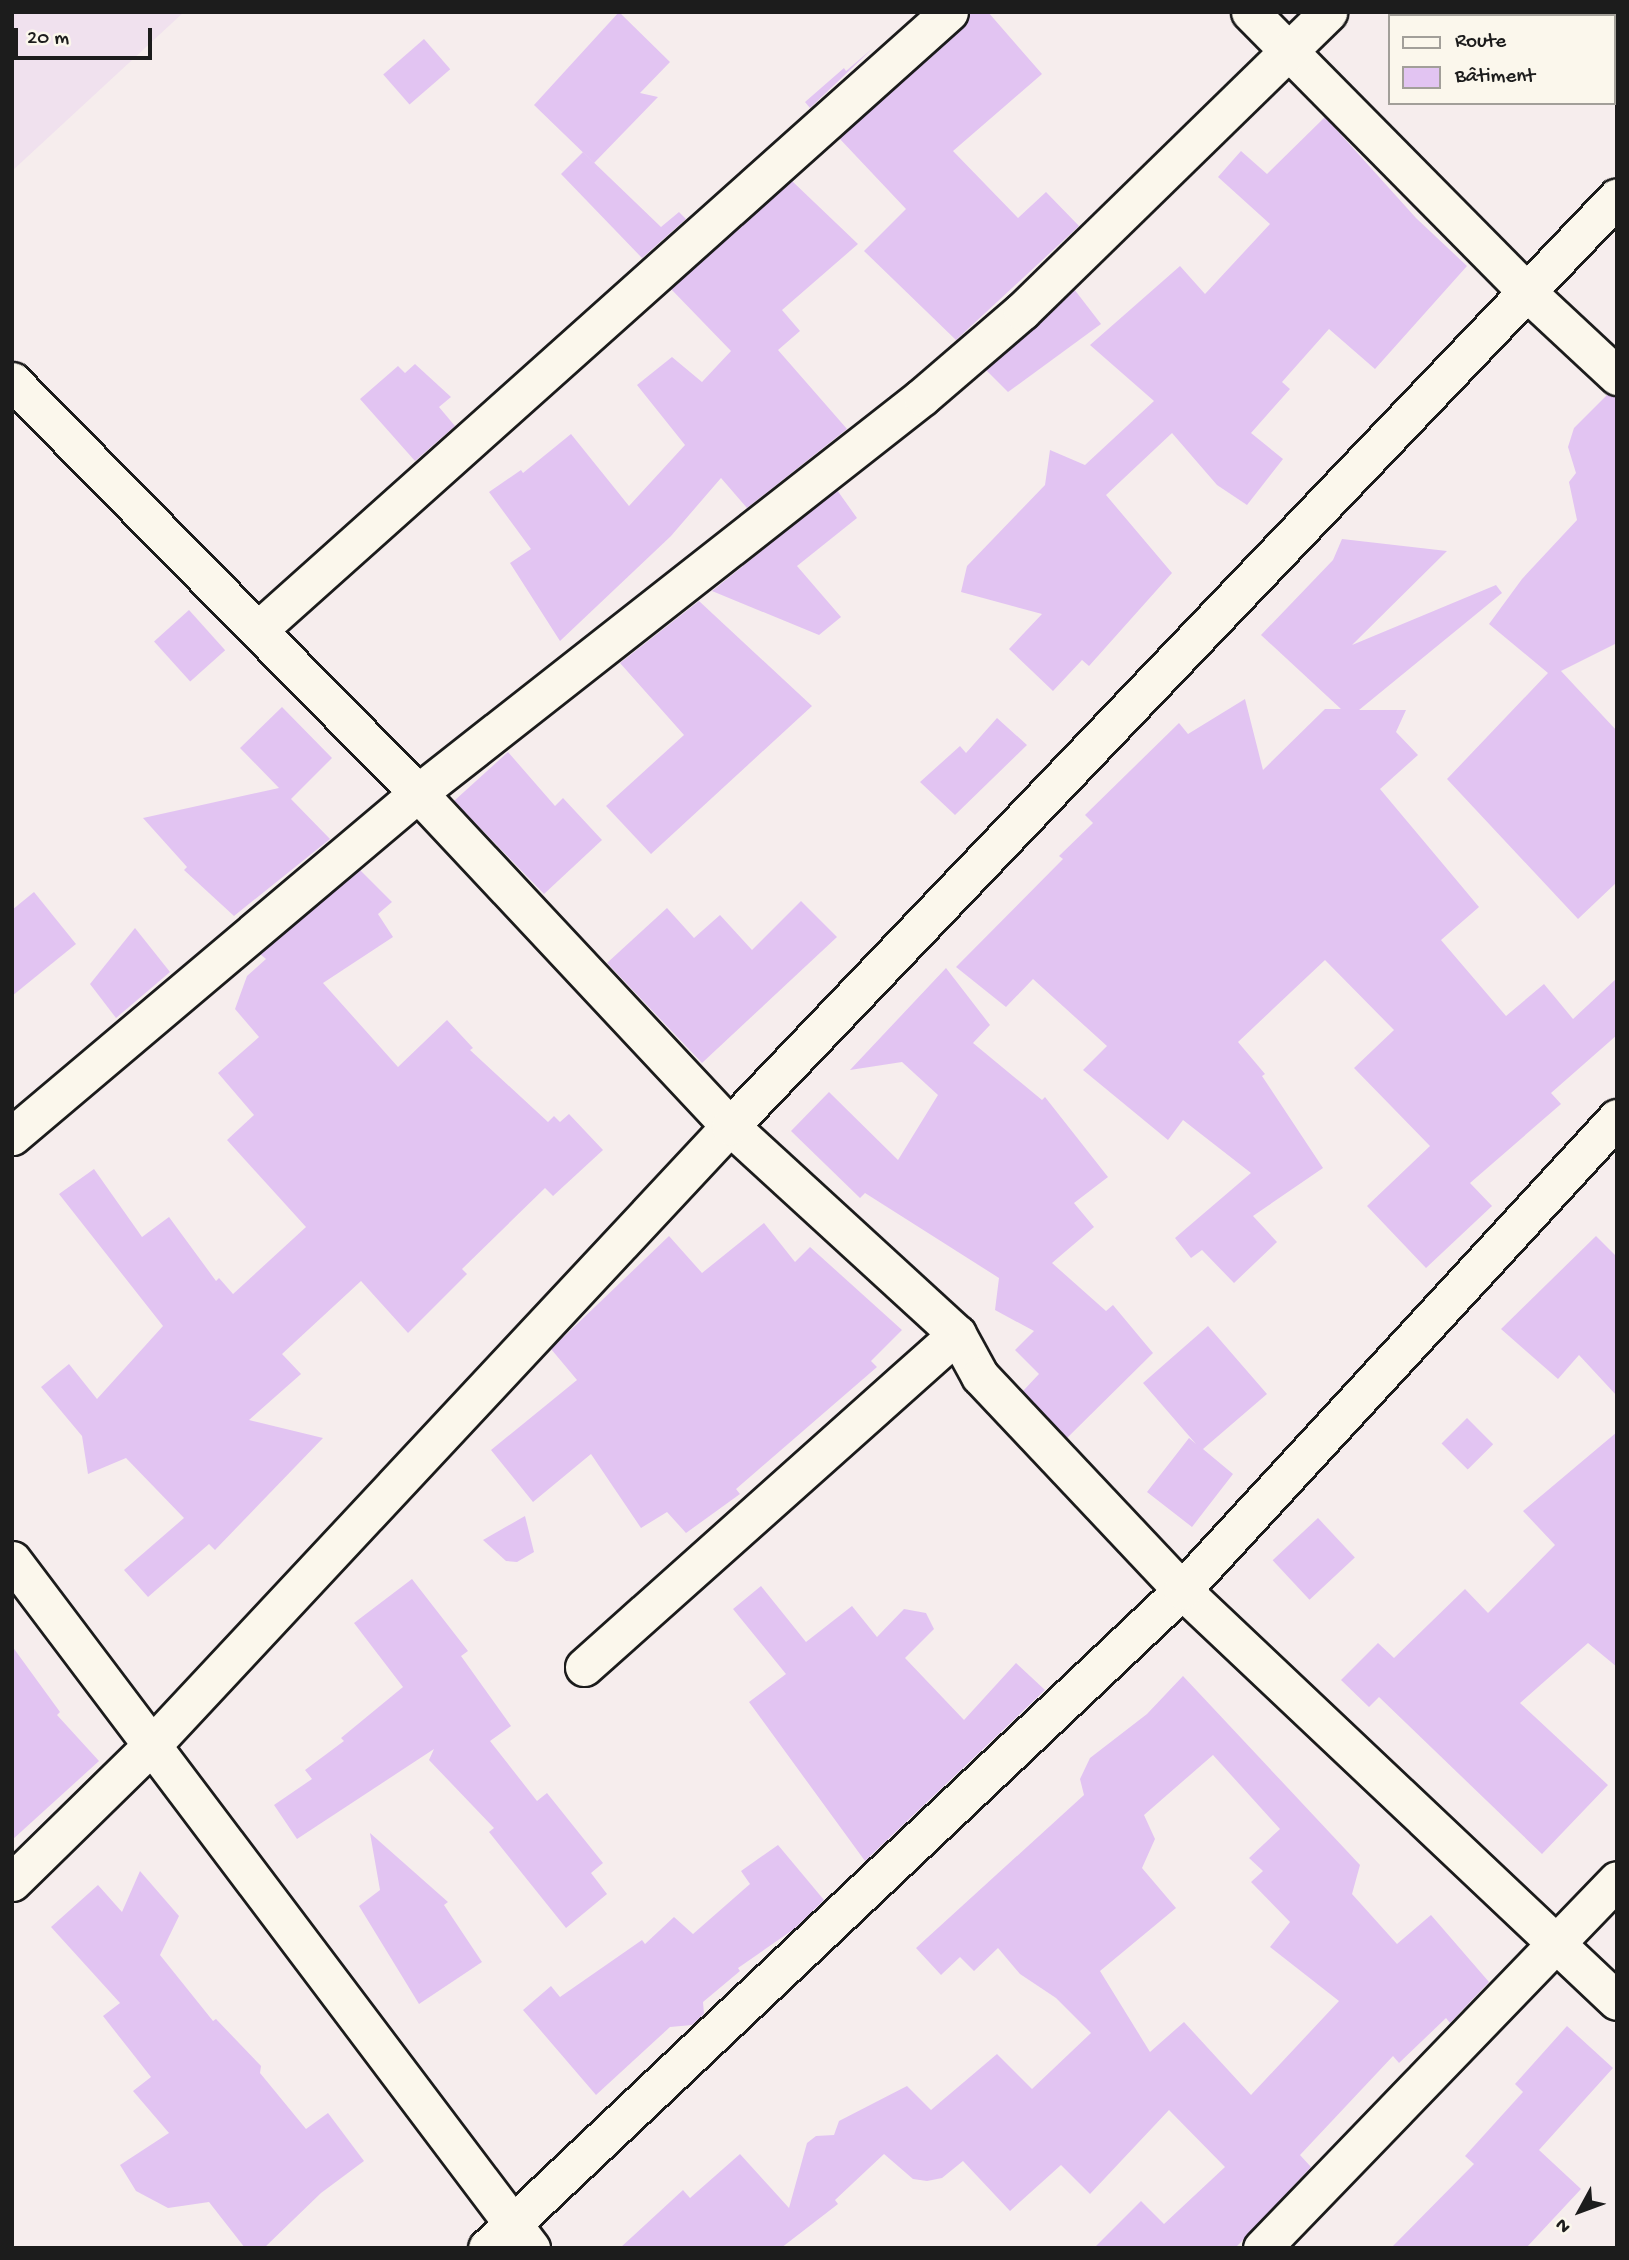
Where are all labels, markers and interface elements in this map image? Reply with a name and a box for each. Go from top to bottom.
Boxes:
scale bar [18,14,156,58]
legend [1388,14,1615,105]
text: 20 m [27,27,69,52]
text: Route [1455,30,1506,55]
text: Bâtiment [1455,65,1535,90]
north arrow [1545,2176,1615,2246]
text: N [1551,2213,1577,2237]

